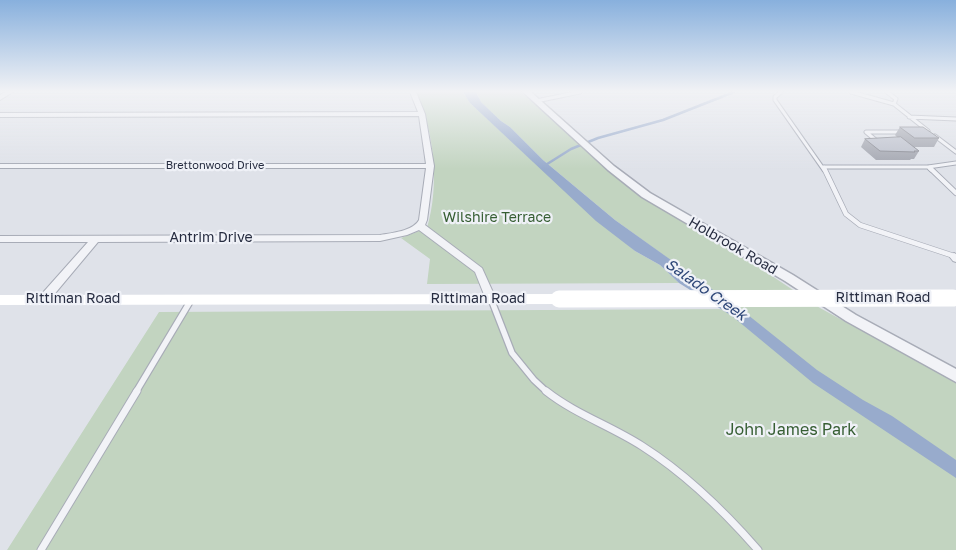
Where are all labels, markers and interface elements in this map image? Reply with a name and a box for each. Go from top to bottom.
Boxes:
street label: Brettonwood Drive [166,159,264,173]
park label: Wilshire Terrace [443,210,551,226]
street label: Holbrook Road [686,214,780,278]
street label: Antrim Drive [169,230,253,246]
water label: Salado Creek [662,255,750,325]
street label: Rittiman Road [836,290,930,306]
street label: Rittiman Road [26,291,120,307]
street label: Rittiman Road [431,291,525,307]
park label: John James Park [726,420,856,440]

